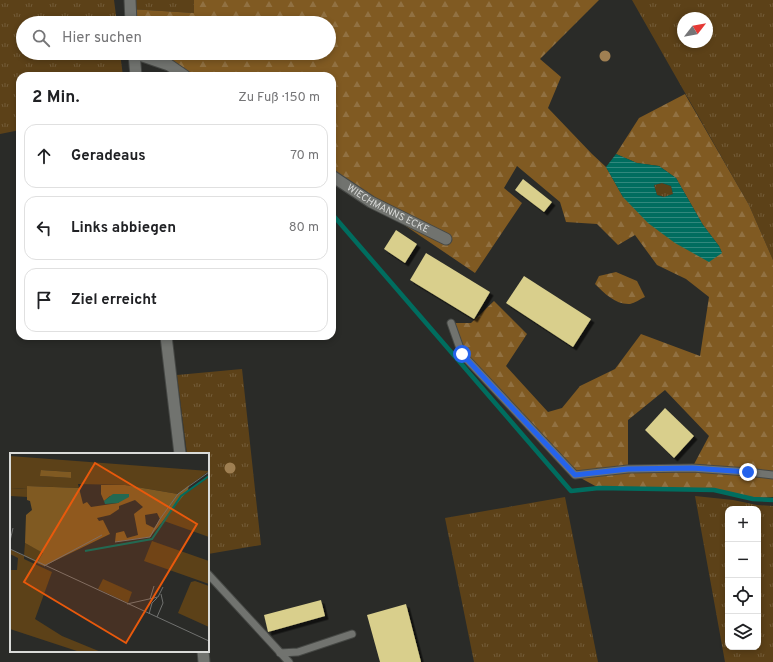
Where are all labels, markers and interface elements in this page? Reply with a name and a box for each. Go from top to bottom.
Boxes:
north arrow [677,12,713,48]
search box [16,16,336,60]
icon: search [30,27,52,49]
text: Hier suchen [62,29,142,48]
text: 2 Min. [32,87,80,109]
text: Zu Fuß · 150 m [238,90,320,106]
icon: ahead [33,145,55,167]
text: Geradeaus [71,147,146,166]
text: 70 m [290,148,319,164]
street label: WIECHMANNS ECKE [344,181,431,236]
icon: left [33,217,55,239]
text: Links abbiegen [71,219,176,238]
text: 80 m [289,220,319,236]
icon: arrive [33,289,55,311]
text: Ziel erreicht [71,291,157,310]
route start [453,345,471,363]
inset map [10,453,209,652]
route end [739,463,757,481]
map controls [725,506,761,650]
button: + [725,506,761,542]
button: − [725,542,761,578]
button: locate [725,578,761,614]
button: layers [725,614,761,650]

